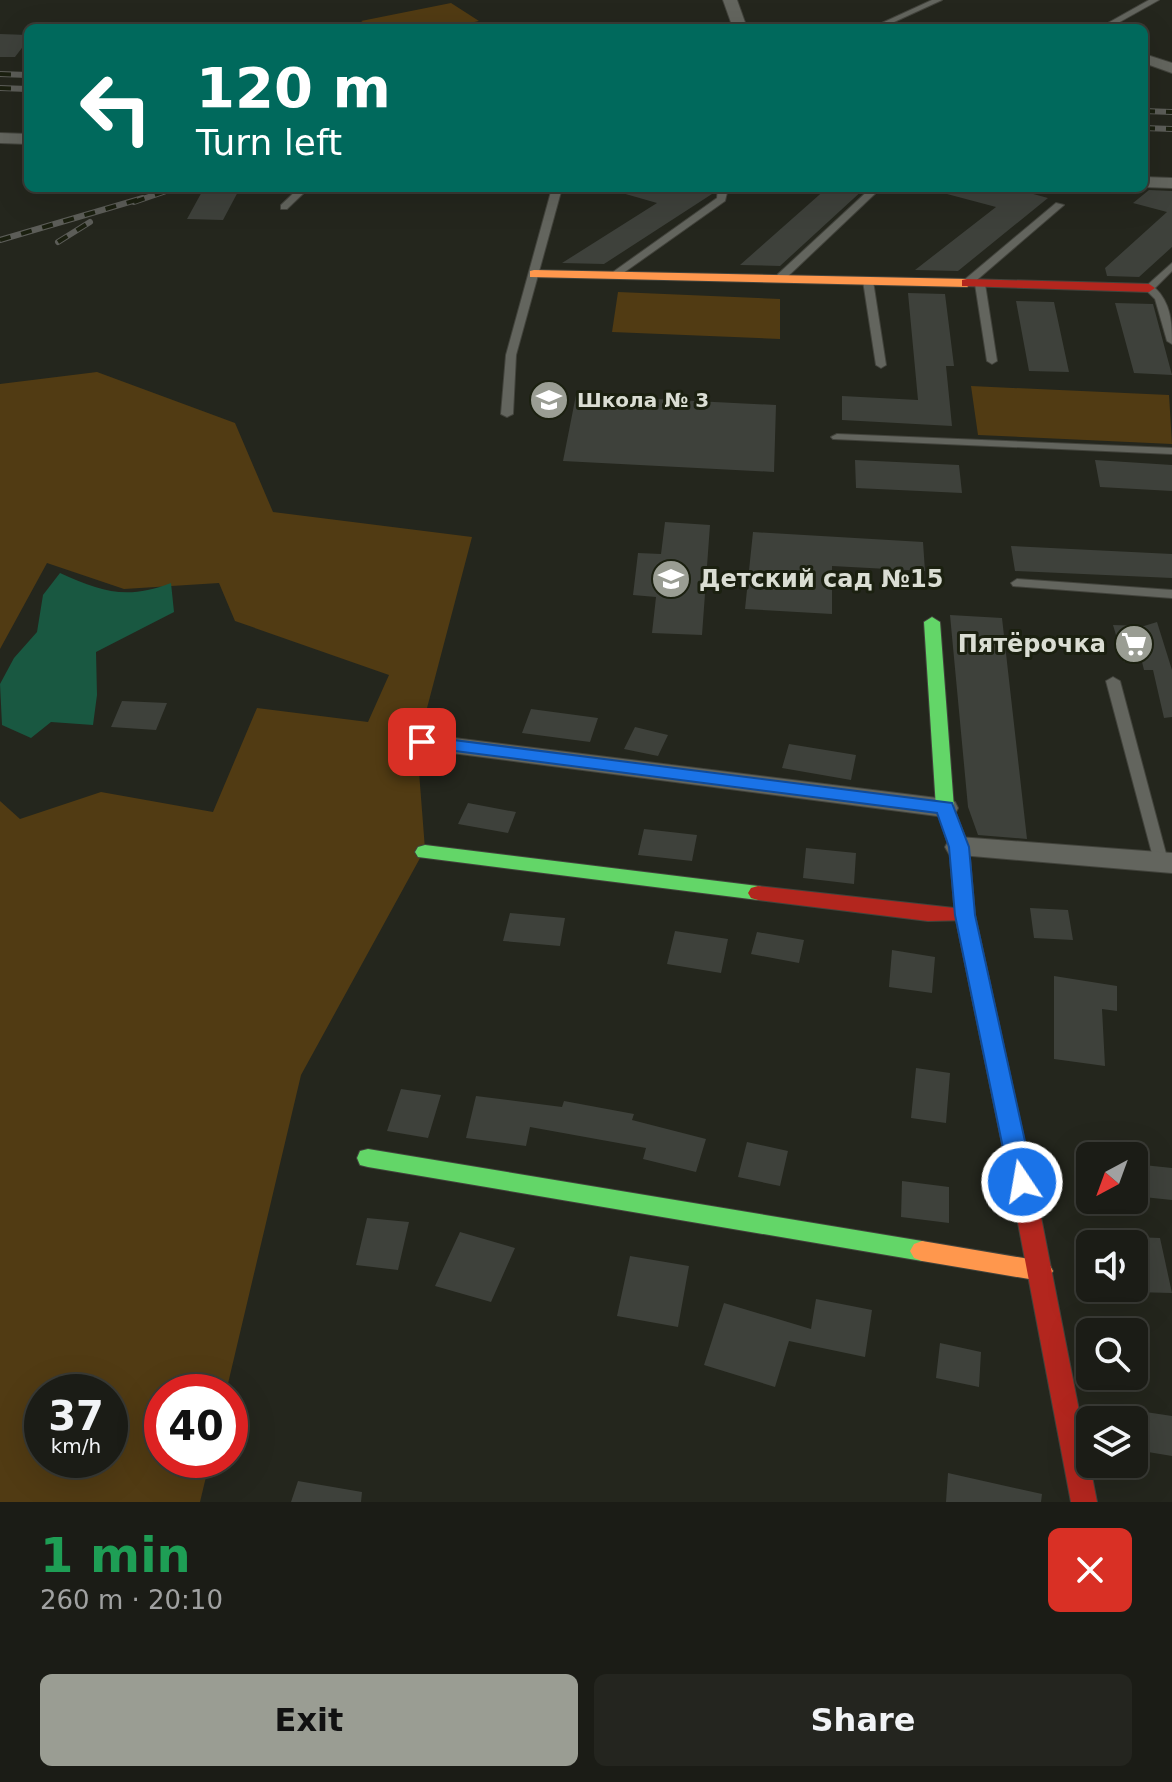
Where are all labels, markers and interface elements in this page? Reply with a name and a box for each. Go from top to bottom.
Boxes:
text: 120 m [196,55,391,120]
icon: left [64,56,168,160]
text: Turn left [196,122,342,163]
school or university icon: Школа № 3 [528,379,570,421]
place label: Школа № 3 [577,388,709,412]
school or university icon: Детский сад №15 [650,558,692,600]
place label: Детский сад №15 [699,565,944,593]
supermarket icon: Пятёрочка [1113,623,1155,665]
place label: Пятёрочка [958,630,1106,658]
pin [388,708,456,776]
icon: arrive [400,720,444,764]
position arrow [980,1140,1064,1224]
north arrow [1076,1142,1148,1214]
map controls [1076,1142,1148,1478]
button: sound [1076,1230,1148,1302]
button: search [1076,1318,1148,1390]
speed limit sign: 40 [144,1374,248,1478]
text: 37 [48,1393,104,1439]
button: layers [1076,1406,1148,1478]
text: km/h [51,1434,101,1458]
text: 1 min [40,1527,191,1583]
button: close [1048,1528,1132,1612]
text: 260 m · 20:10 [40,1585,223,1615]
button: Exit [40,1674,578,1766]
button: Share [594,1674,1132,1766]

